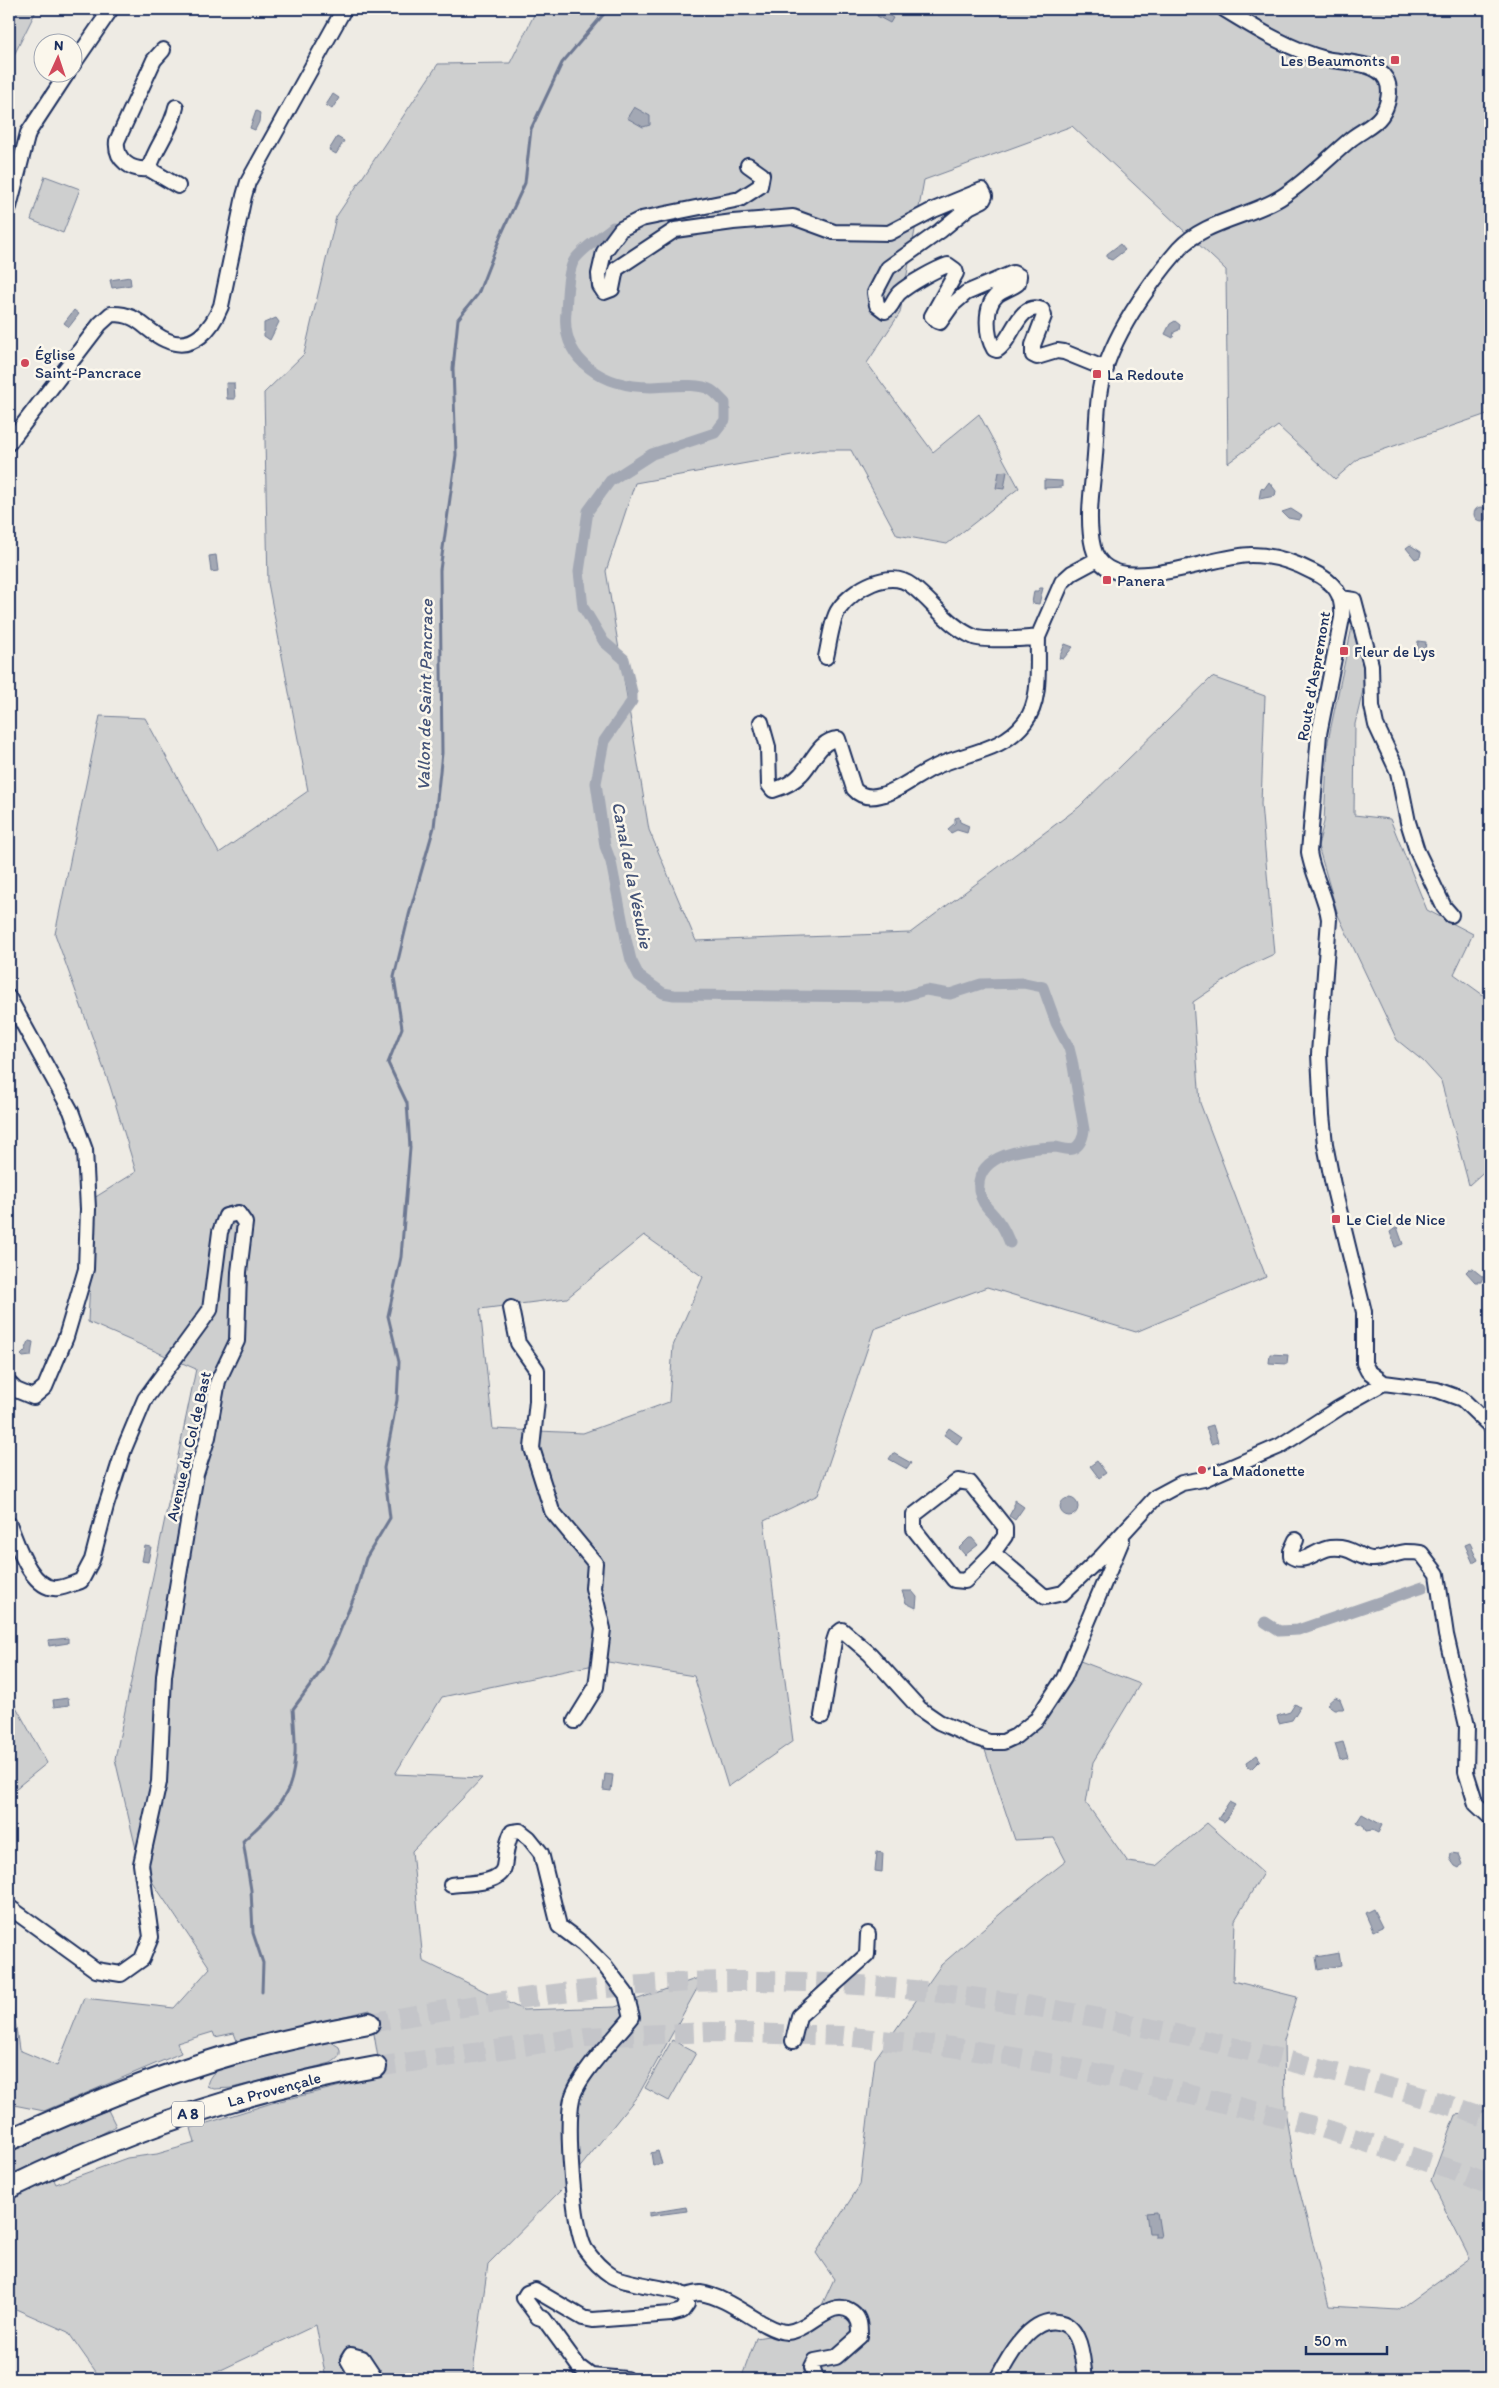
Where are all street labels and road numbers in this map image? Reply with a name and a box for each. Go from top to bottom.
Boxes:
street label: Route d'Aspremont [1293,610,1334,743]
street label: Avenue du Col de Bast [162,1369,215,1523]
street label: La Provençale [225,2068,323,2111]
road number: A 8 [172,2102,204,2126]

